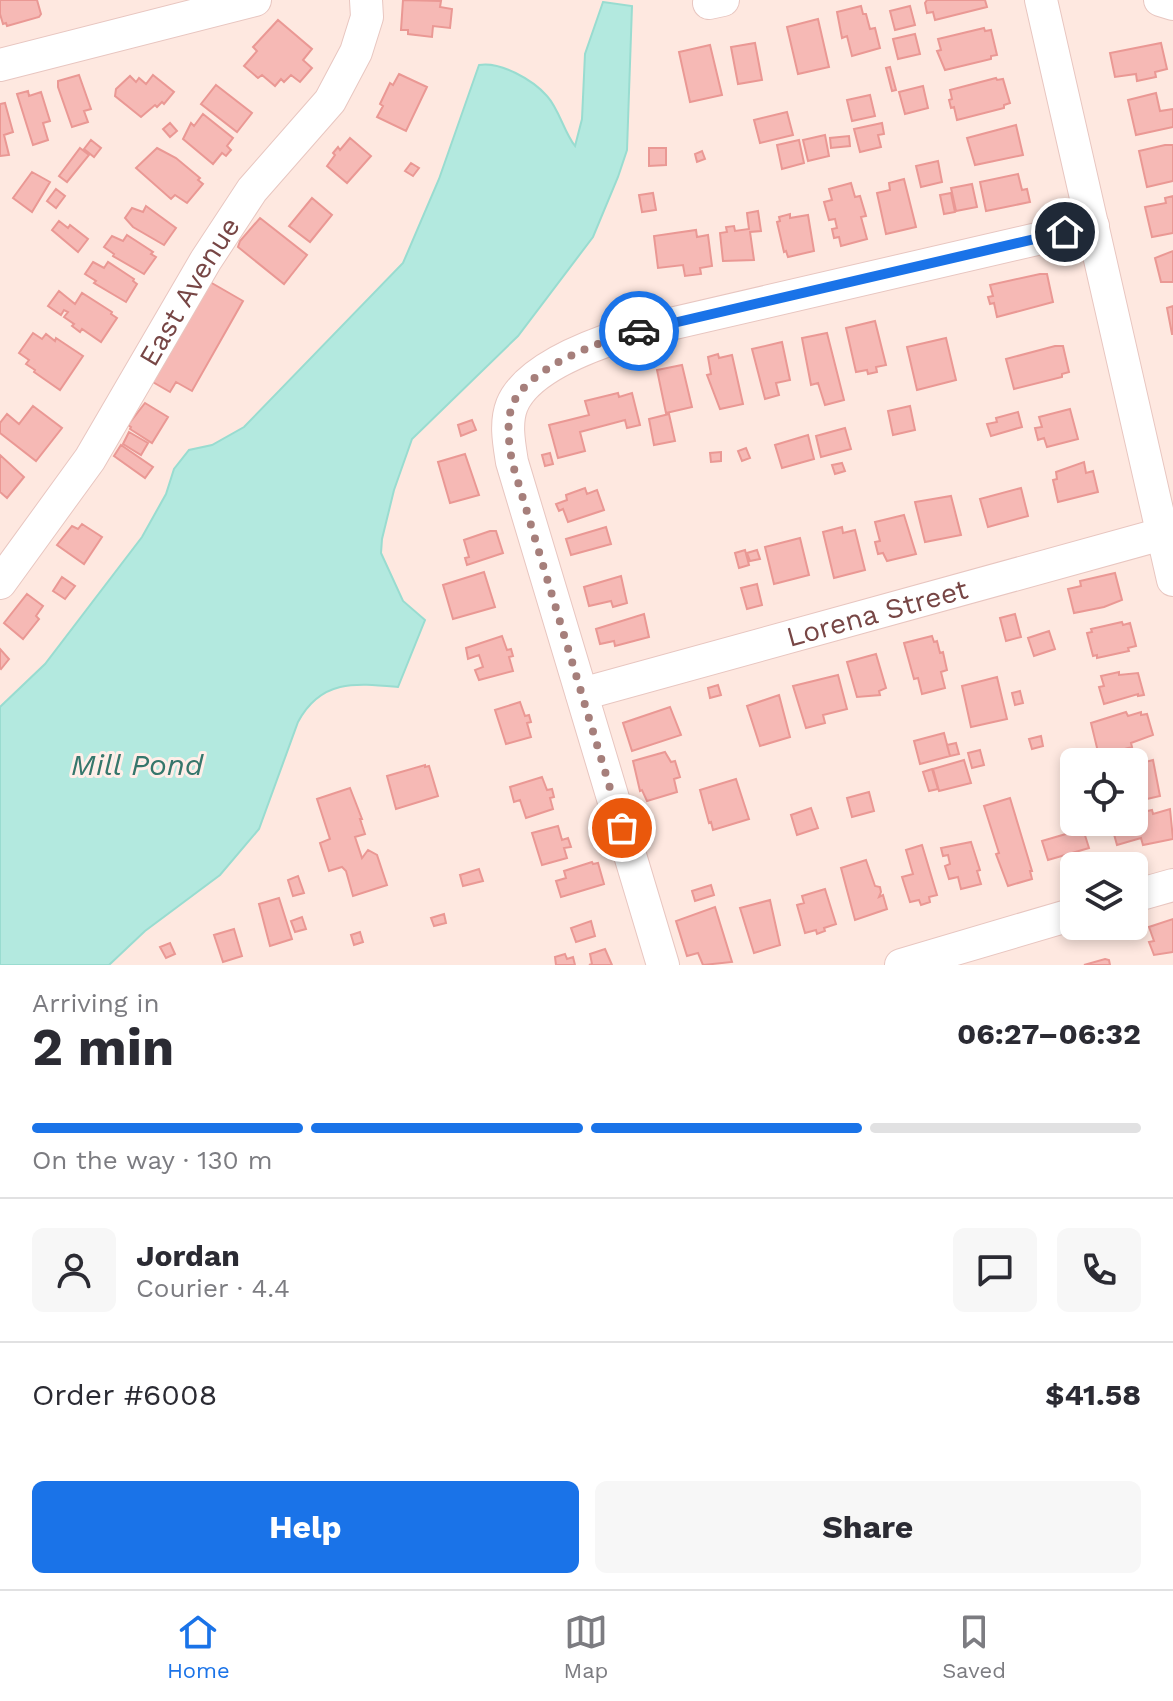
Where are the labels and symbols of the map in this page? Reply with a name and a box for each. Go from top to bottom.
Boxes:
pin [1031,198,1099,266]
street label: East Avenue [132,211,247,372]
courier [599,291,679,371]
street label: Lorena Street [783,572,972,654]
water label: Mill Pond [71,747,205,782]
pin [588,794,656,862]

